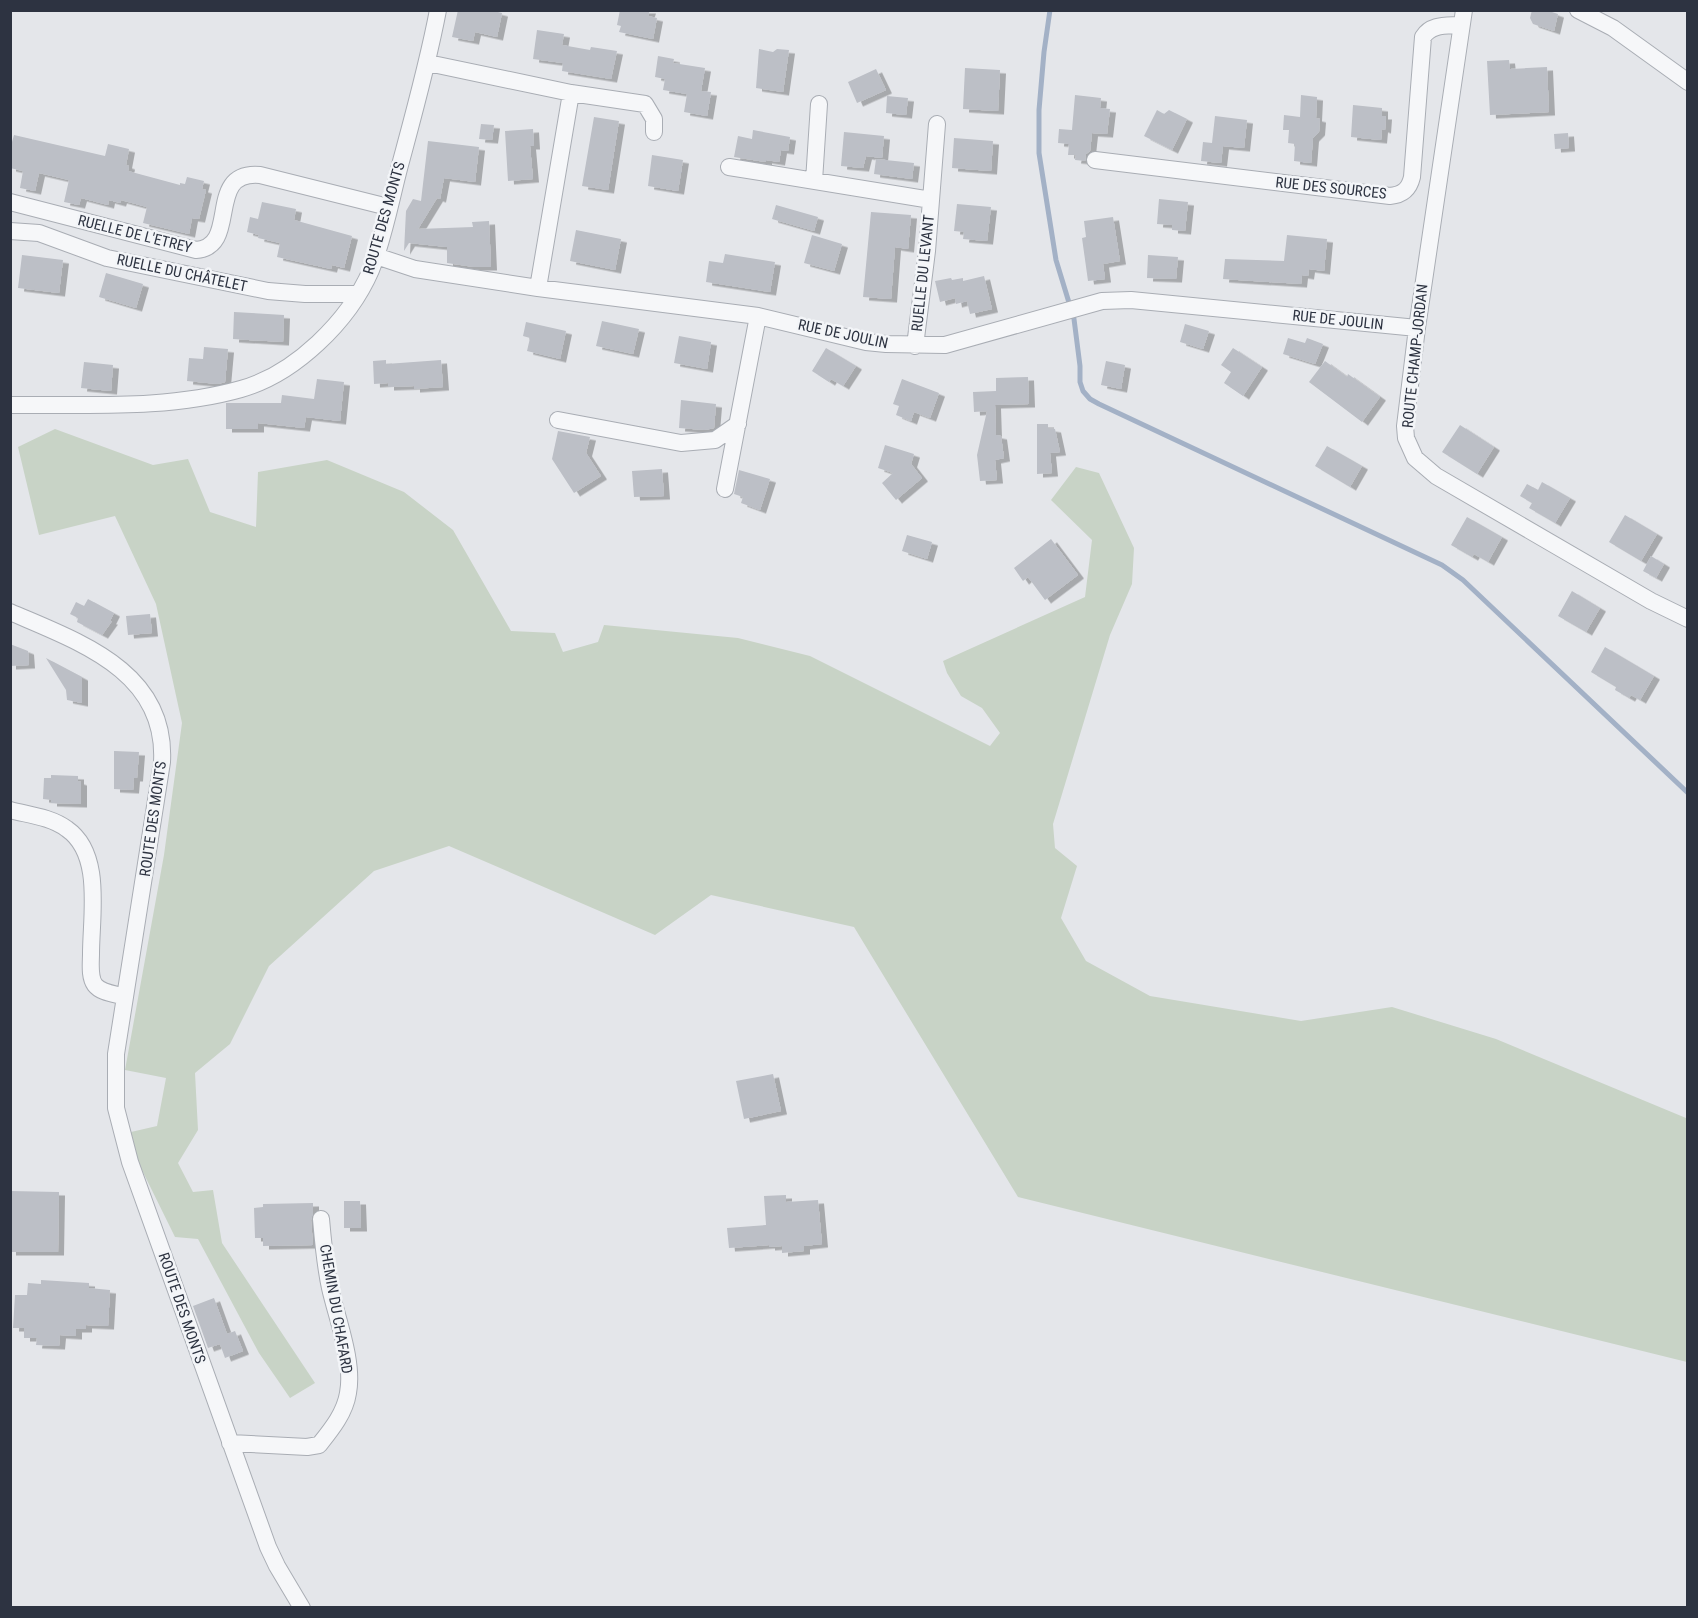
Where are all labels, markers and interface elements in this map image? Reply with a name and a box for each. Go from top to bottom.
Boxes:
street label: ROUTE DES MONTS [359,159,409,276]
street label: RUE DES SOURCES [1275,173,1388,203]
street label: RUELLE DE L'ETREY [76,211,194,257]
street label: RUELLE DU LEVANT [908,213,938,332]
street label: RUELLE DU CHÂTELET [115,250,249,296]
street label: ROUTE CHAMP-JORDAN [1398,283,1432,429]
street label: RUE DE JOULIN [1291,306,1385,334]
street label: RUE DE JOULIN [796,316,890,352]
street label: ROUTE DES MONTS [136,760,170,878]
street label: CHEMIN DU CHAFARD [316,1243,356,1375]
street label: ROUTE DES MONTS [155,1250,210,1366]

